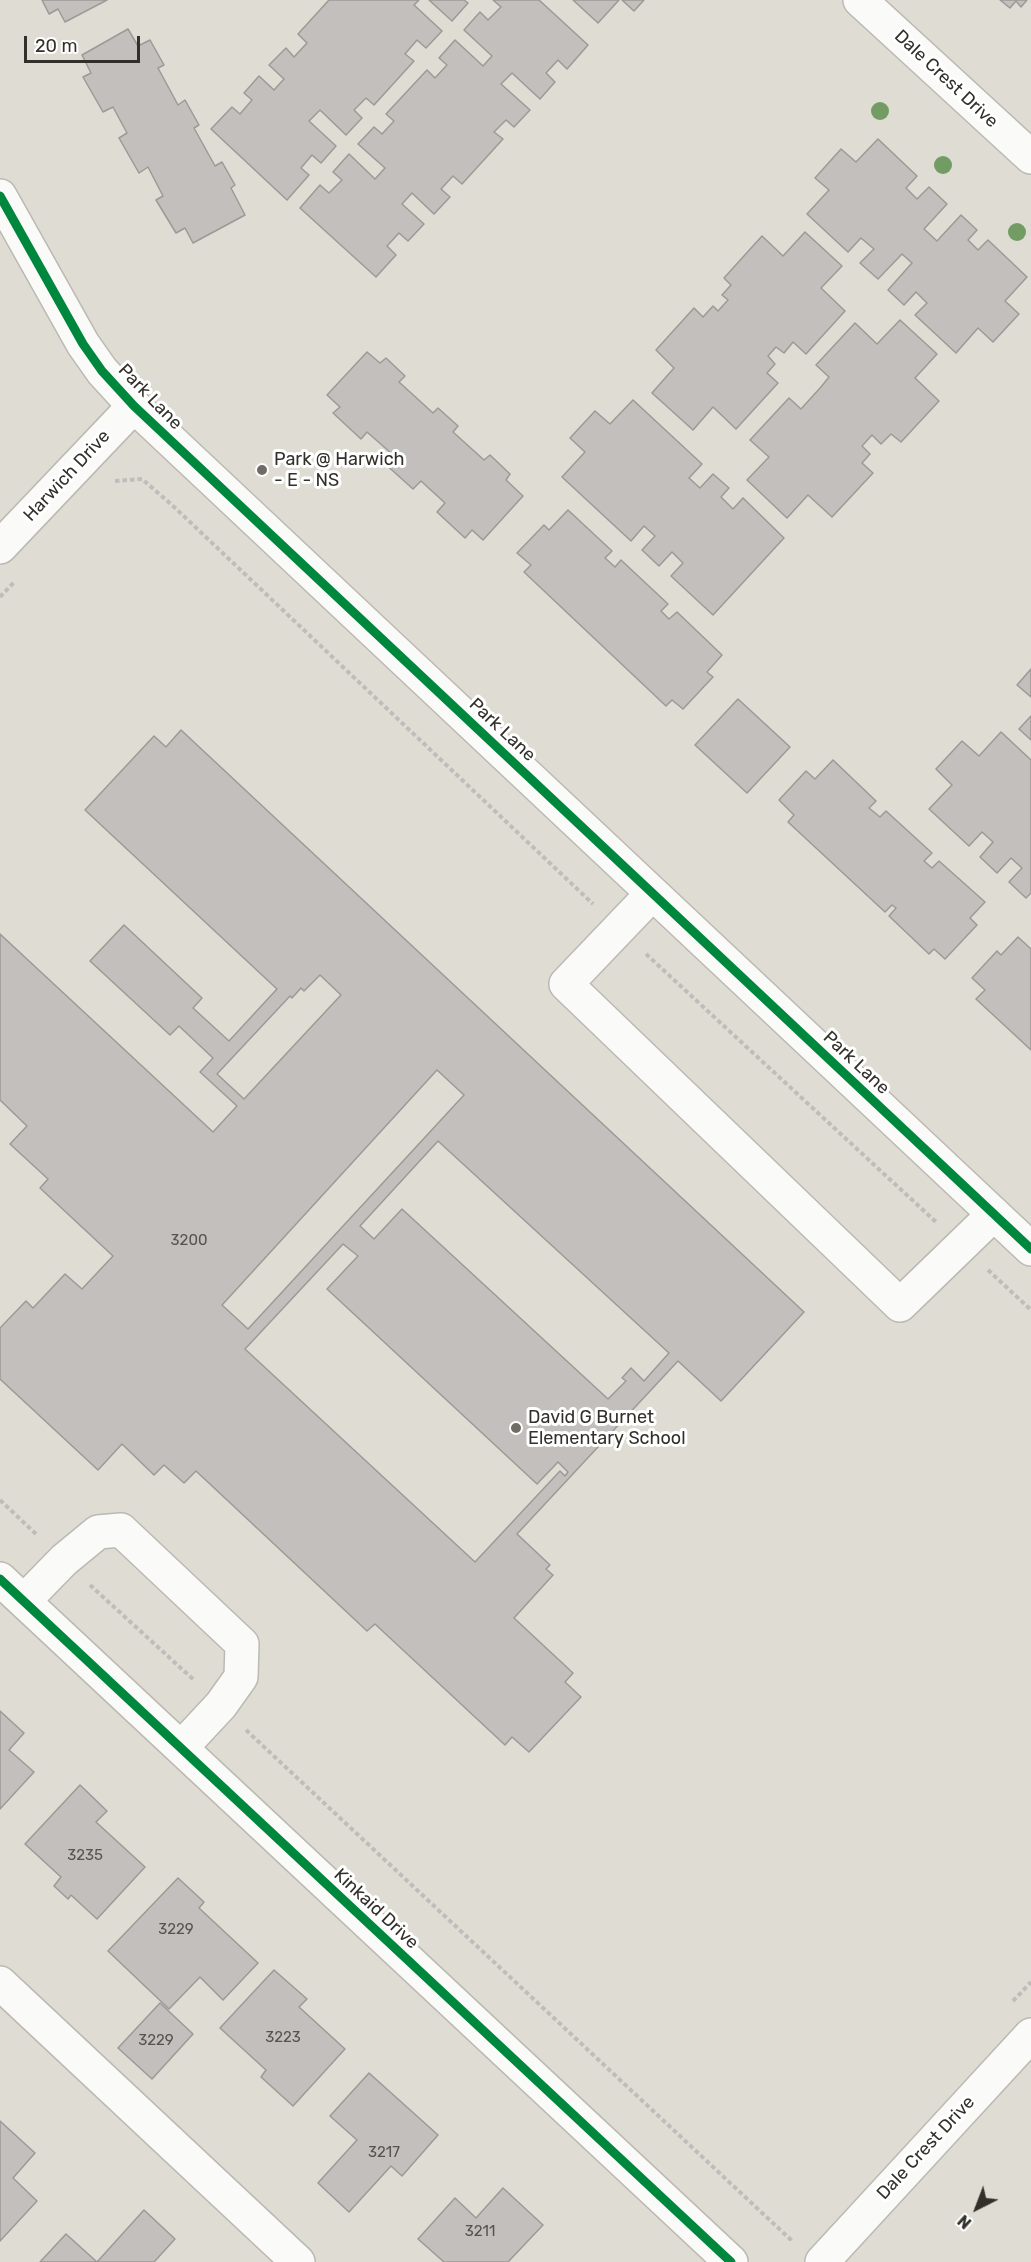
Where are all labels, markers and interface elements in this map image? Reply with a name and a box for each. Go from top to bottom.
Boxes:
scale bar [27,24,142,62]
street label: Dale Crest Drive [890,25,1002,133]
text: 20 m [35,35,77,57]
street label: Park Lane [113,360,187,434]
street label: Harwich Drive [19,426,115,526]
place label: Park @ Harwich - E - NS [274,449,405,492]
marker: Park @ Harwich - E - NS [255,463,269,477]
street label: Park Lane [464,694,540,766]
street label: Park Lane [818,1027,894,1099]
house number: 3200 [171,1232,207,1250]
place label: David G Burnet Elementary School [528,1407,686,1450]
marker: David G Burnet Elementary School [509,1421,523,1435]
house number: 3235 [67,1847,103,1865]
street label: Kinkaid Drive [329,1864,423,1954]
house number: 3229 [158,1921,194,1939]
house number: 3223 [265,2029,301,2047]
house number: 3229 [138,2032,174,2050]
street label: Dale Crest Drive [872,2092,980,2204]
house number: 3217 [368,2144,400,2162]
north arrow [947,2178,1007,2238]
text: N [954,2211,975,2233]
house number: 3211 [465,2223,495,2241]

